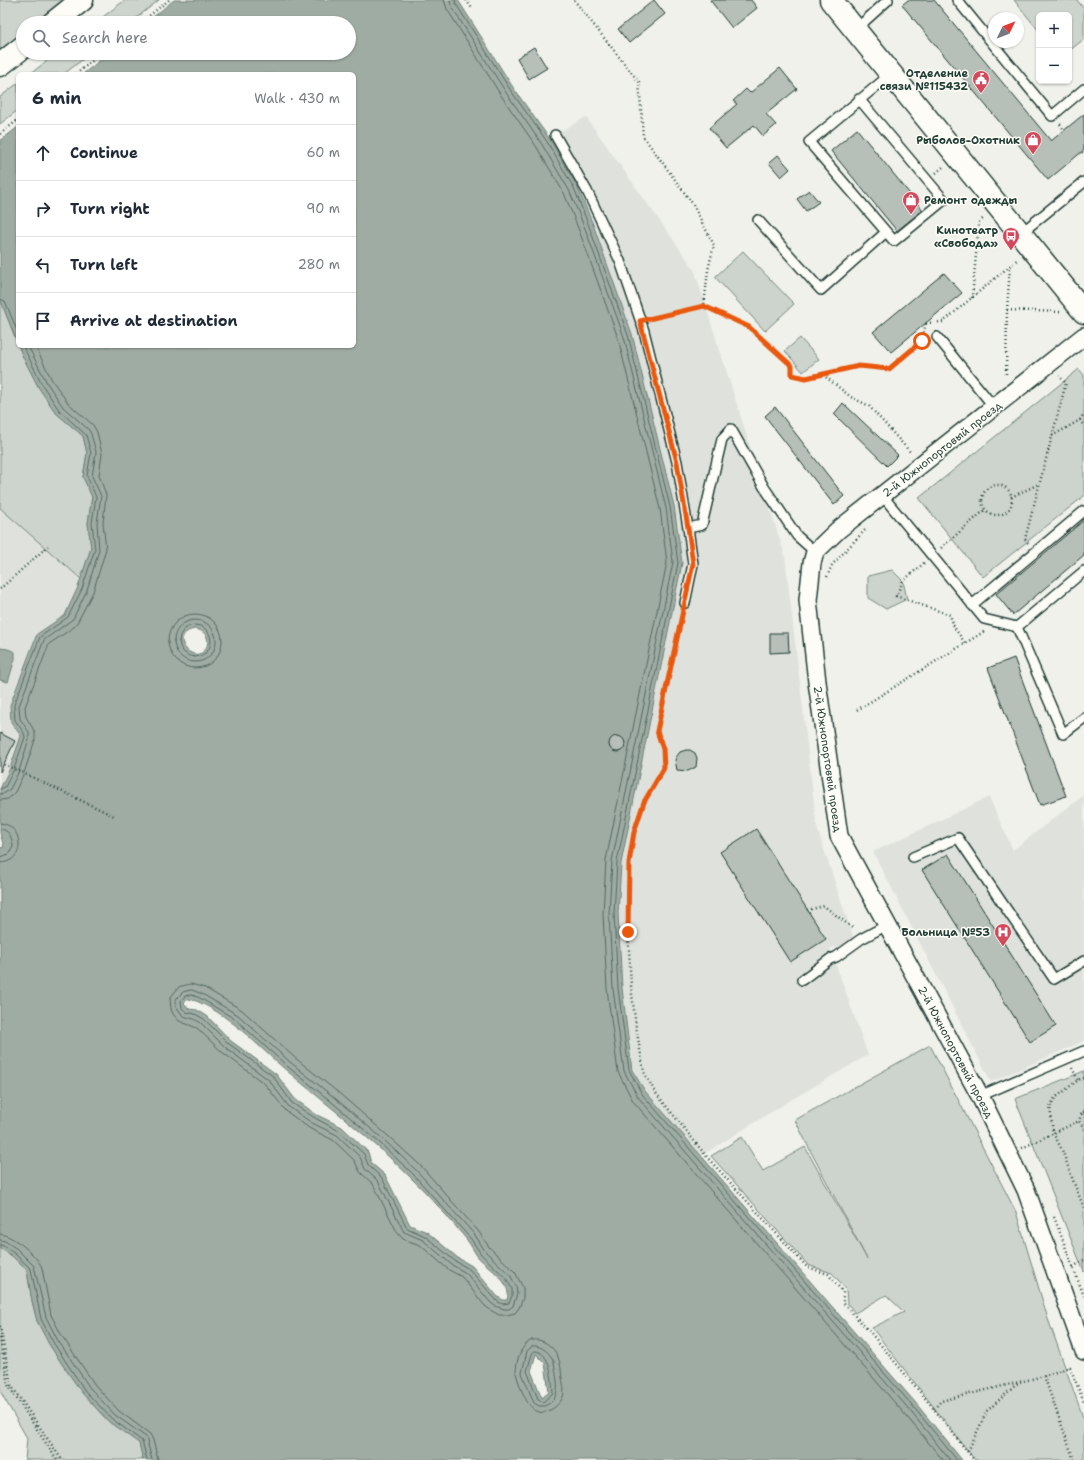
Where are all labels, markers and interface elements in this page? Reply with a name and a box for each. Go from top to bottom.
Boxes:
north arrow [988,12,1024,48]
map controls [1036,12,1072,84]
button: + [1036,12,1072,48]
search box [16,16,356,60]
icon: search [30,27,52,49]
text: Search here [62,28,148,48]
button: − [1036,48,1072,84]
place label: Отделение связи №115432 [880,66,968,94]
public building icon: Отделение связи №115432 [971,69,991,94]
text: 6 min [32,87,82,109]
text: Walk · 430 m [254,90,340,107]
shop icon: Рыболов-Охотник [1023,130,1043,155]
place label: Рыболов-Охотник [916,133,1020,148]
icon: ahead [32,142,54,164]
text: Continue [70,143,138,163]
text: 60 m [307,144,340,161]
shop icon: Ремонт одежды [901,190,921,215]
place label: Ремонт одежды [924,193,1018,208]
icon: right [32,198,54,220]
text: Turn right [70,199,150,219]
text: 90 m [306,200,340,217]
place label: Кинотеатр «Свобода» [934,223,999,251]
bus stop icon: Кинотеатр «Свобода» [1001,226,1021,251]
icon: left [32,254,54,276]
text: Turn left [70,255,138,275]
text: 280 m [298,256,340,273]
icon: arrive [32,310,54,332]
text: Arrive at destination [70,311,238,331]
route start [913,332,931,350]
street label: 2-й Южнопортовый проезд [880,398,1005,501]
street label: 2-й Южнопортовый проезд [810,685,845,833]
hospital icon: Больница №53 [993,922,1013,947]
route end [619,923,637,941]
place label: Больница №53 [901,925,990,940]
street label: 2-й Южнопортовый проезд [914,984,997,1121]

